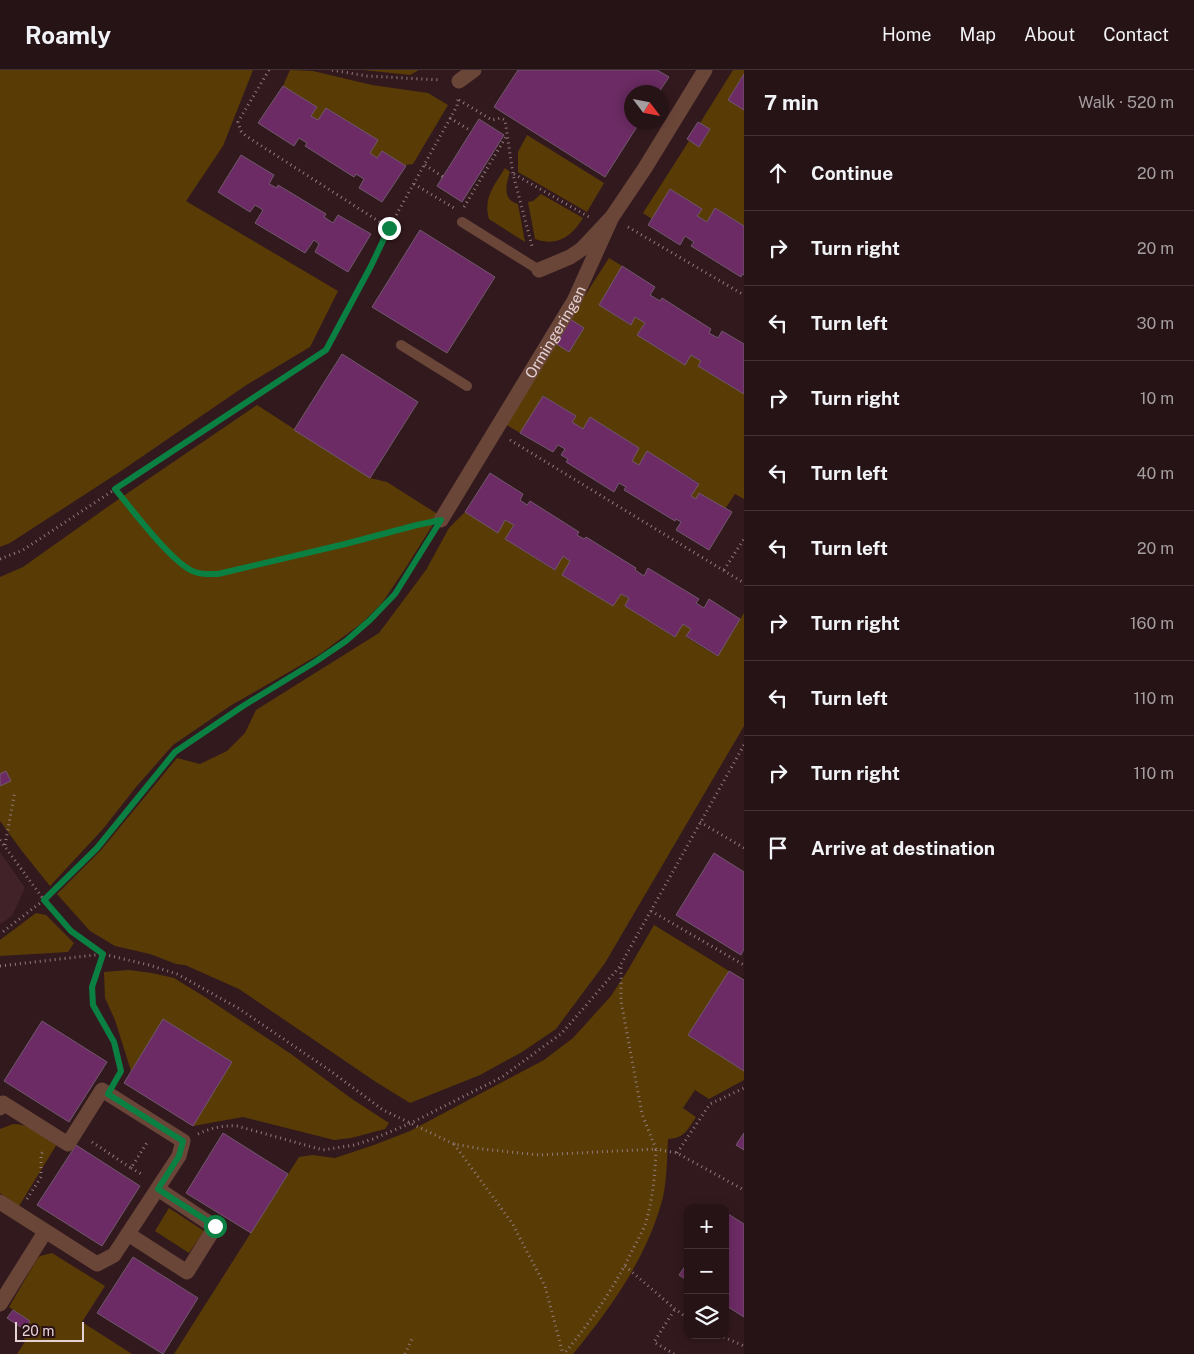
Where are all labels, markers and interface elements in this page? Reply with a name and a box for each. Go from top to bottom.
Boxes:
text: Roamly [25,21,111,49]
text: Home [882,24,932,45]
text: Map [960,24,996,45]
text: About [1024,24,1075,45]
text: Contact [1103,24,1169,45]
north arrow [624,85,669,130]
text: 7 min [764,90,819,115]
text: Walk · 520 m [1078,93,1174,112]
icon: ahead [764,159,792,187]
text: Continue [811,162,893,184]
text: 20 m [1137,164,1174,183]
route end [378,217,401,240]
icon: right [764,234,792,262]
text: Turn right [811,237,900,259]
text: 20 m [1137,239,1174,258]
street label: Ormingeringen [521,283,588,381]
icon: left [764,309,792,337]
text: Turn left [811,312,888,334]
text: 30 m [1137,314,1174,333]
icon: right [764,384,792,412]
text: Turn right [811,387,900,409]
text: 10 m [1140,389,1174,408]
icon: left [764,459,792,487]
text: Turn left [811,462,888,484]
text: 40 m [1136,464,1174,483]
icon: left [764,534,792,562]
text: Turn left [811,537,888,559]
text: 20 m [1137,539,1174,558]
icon: right [764,609,792,637]
text: Turn right [811,612,900,634]
text: 160 m [1130,614,1174,633]
icon: left [764,684,792,712]
text: Turn left [811,687,888,709]
text: 110 m [1133,689,1174,708]
icon: right [764,759,792,787]
text: Turn right [811,762,900,784]
text: 110 m [1133,764,1174,783]
icon: arrive [764,834,792,862]
text: Arrive at destination [811,837,995,859]
map controls [684,1204,729,1339]
button: + [684,1204,729,1249]
route start [204,1215,227,1238]
button: − [684,1249,729,1294]
button: layers [684,1294,729,1339]
scale bar [15,1319,84,1342]
text: 20 m [22,1323,54,1339]

